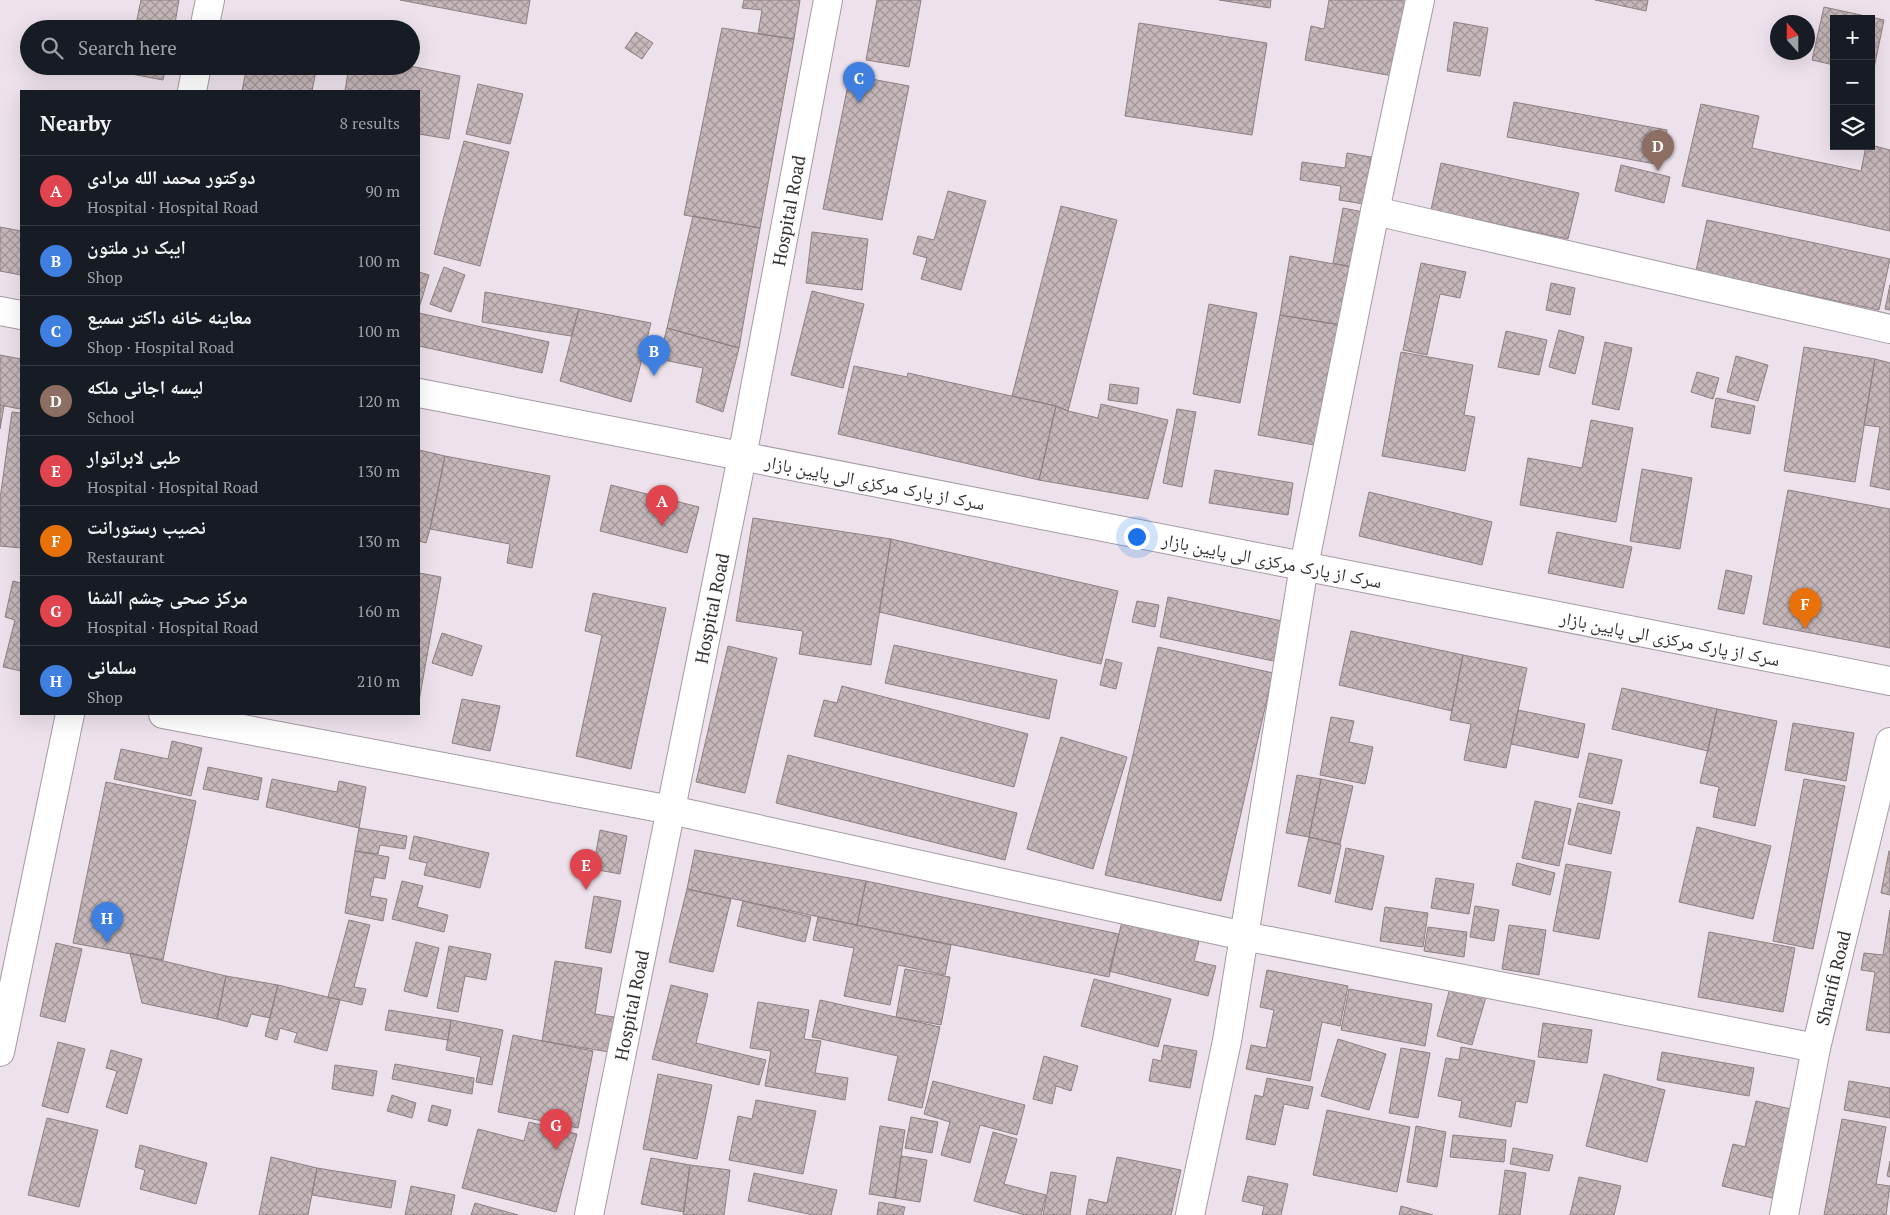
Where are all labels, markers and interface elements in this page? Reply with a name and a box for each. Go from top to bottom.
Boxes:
north arrow [1770,15,1815,60]
map controls [1830,15,1875,150]
button: + [1830,15,1875,60]
search box [20,20,420,75]
icon: search [38,34,66,62]
text: Search here [78,35,177,60]
button: − [1830,60,1875,105]
pin: C [843,62,875,103]
button: layers [1830,105,1875,150]
text: Nearby [40,109,111,137]
text: 8 results [340,112,400,134]
pin: D [1642,130,1674,171]
street label: Hospital Road [766,153,811,268]
text: دوکتور محمد الله مرادی [87,164,256,189]
text: A [50,180,62,202]
text: 90 m [365,180,400,202]
text: Hospital · Hospital Road [87,196,258,218]
text: ایبک در ملتون [87,234,186,259]
text: B [51,250,61,272]
text: 100 m [357,250,400,272]
text: Shop [87,266,123,288]
text: معاینه خانه داکتر سمیع [87,304,252,329]
text: C [51,320,61,342]
text: 100 m [357,320,400,342]
pin: B [638,335,670,376]
text: Shop · Hospital Road [87,336,234,358]
text: لیسه اجانی ملکه [87,374,203,399]
text: D [50,390,62,412]
text: 120 m [357,390,400,412]
text: School [87,406,135,428]
text: طبی لابراتوار [87,444,181,469]
street label: سرک از پارک مرکزی الی پایین بازار [762,449,987,515]
text: E [51,460,61,482]
text: 130 m [357,460,400,482]
text: Hospital · Hospital Road [87,476,258,498]
pin: A [646,485,678,526]
text: نصیب رستورانت [87,514,206,539]
your location [1124,524,1150,550]
street label: سرک از پارک مرکزی الی پایین بازار [1159,527,1384,593]
text: F [51,530,61,552]
text: 130 m [357,530,400,552]
text: Restaurant [87,546,165,568]
street label: Hospital Road [689,551,734,666]
text: مرکز صحی چشم الشفا [87,584,248,609]
pin: F [1789,588,1821,629]
text: G [50,600,62,622]
text: 160 m [357,600,400,622]
street label: سرک از پارک مرکزی الی پایین بازار [1557,605,1782,671]
text: Hospital · Hospital Road [87,616,258,638]
text: سلمانی [87,654,137,679]
text: H [50,670,62,692]
text: 210 m [357,670,400,692]
text: Shop [87,686,123,708]
pin: E [570,849,602,890]
pin: H [91,902,123,943]
street label: Sharifi Road [1810,928,1856,1028]
street label: Hospital Road [608,948,654,1063]
pin: G [540,1109,572,1150]

